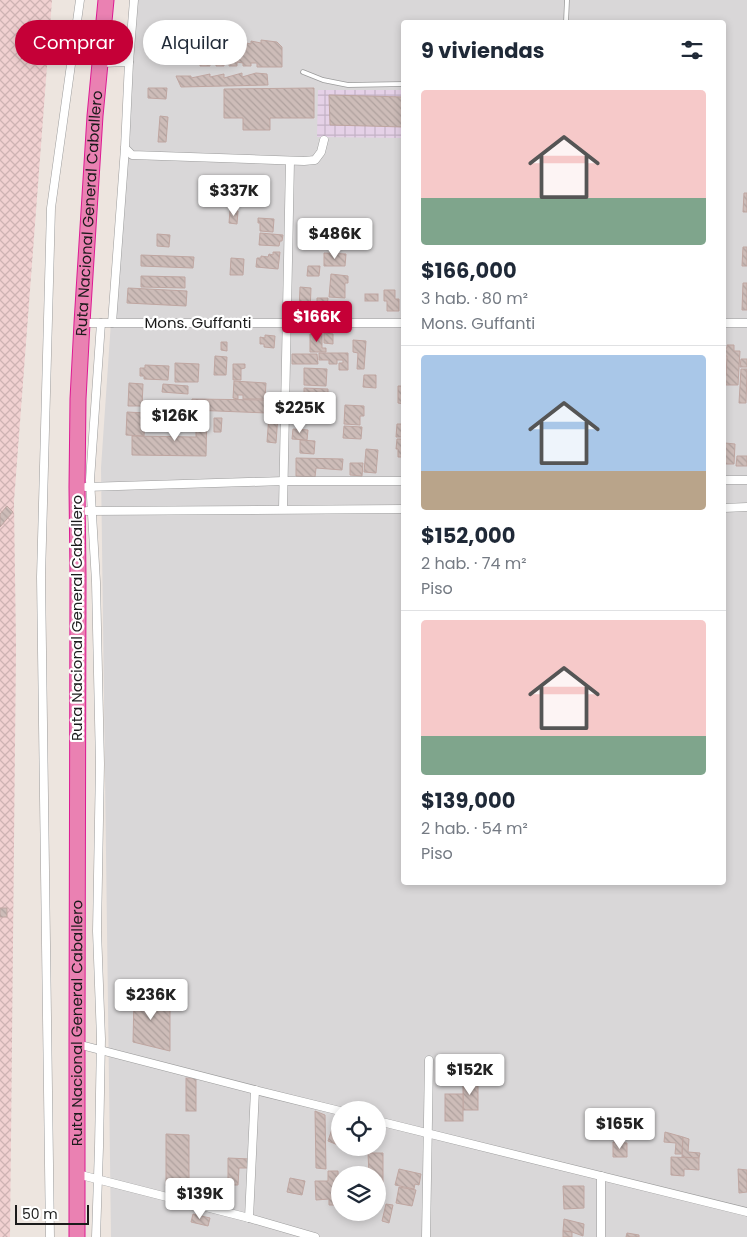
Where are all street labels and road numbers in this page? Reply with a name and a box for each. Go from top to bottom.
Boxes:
street label: Ruta Nacional General Caballero [70,89,107,337]
street label: Mons. Guffanti [144,312,252,333]
street label: Ruta Nacional General Caballero [66,495,87,741]
street label: Ruta Nacional General Caballero [66,900,87,1146]

